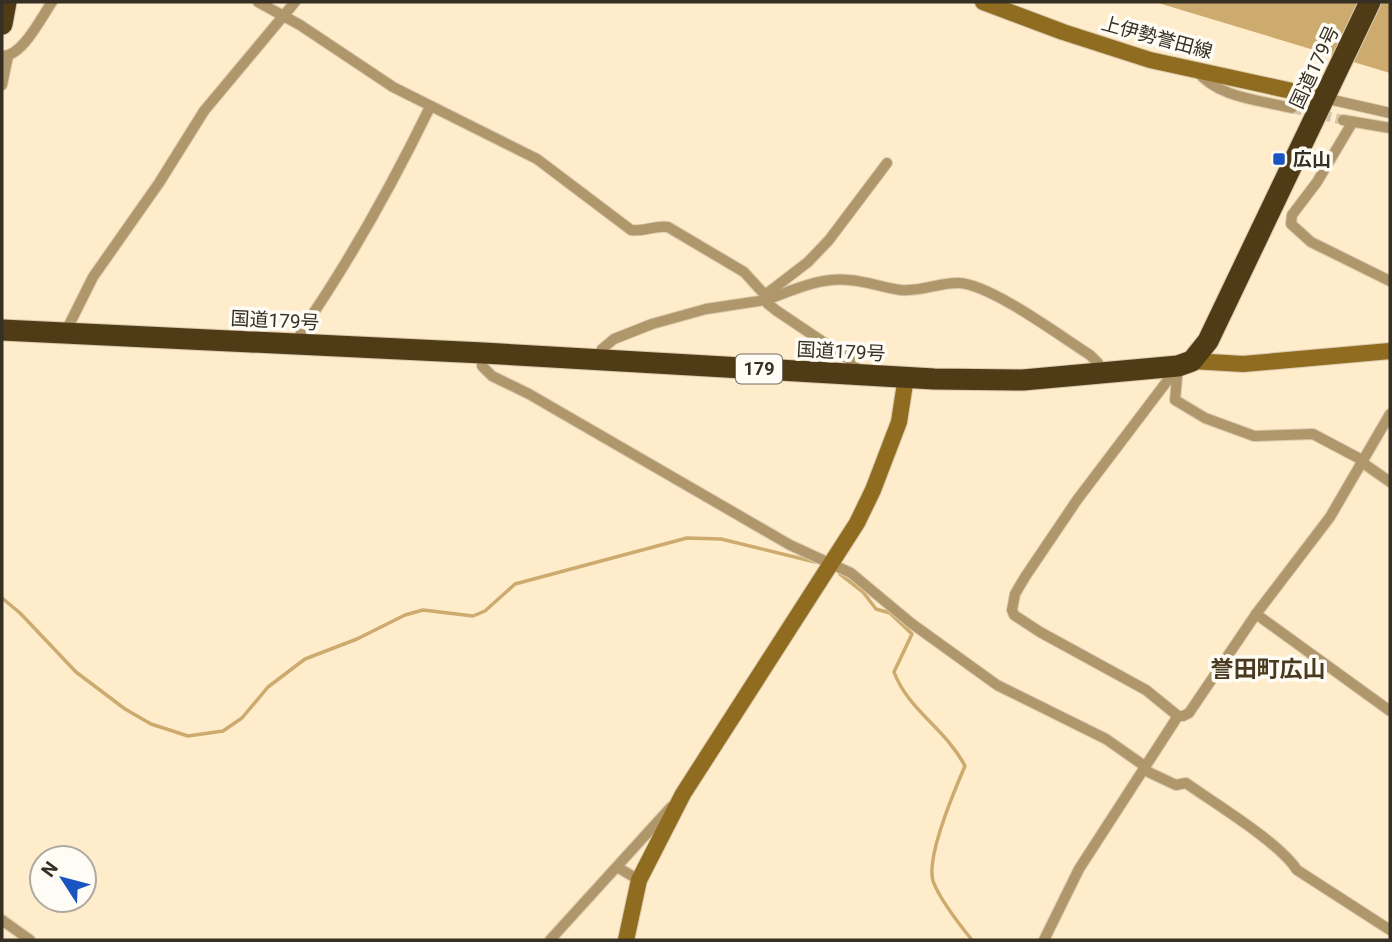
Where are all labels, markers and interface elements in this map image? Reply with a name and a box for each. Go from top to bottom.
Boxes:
street label: 上伊勢誉田線 [1099,12,1215,63]
street label: 国道179号 [1285,22,1344,112]
place label: 広山 [1293,148,1331,171]
marker: 広山 [1271,151,1287,167]
street label: 国道179号 [230,307,320,334]
street label: 国道179号 [796,338,886,365]
road number: 179 [736,354,782,384]
district label: 誉田町広山 [1211,656,1326,683]
north arrow [28,844,98,914]
text: N [36,857,63,881]

